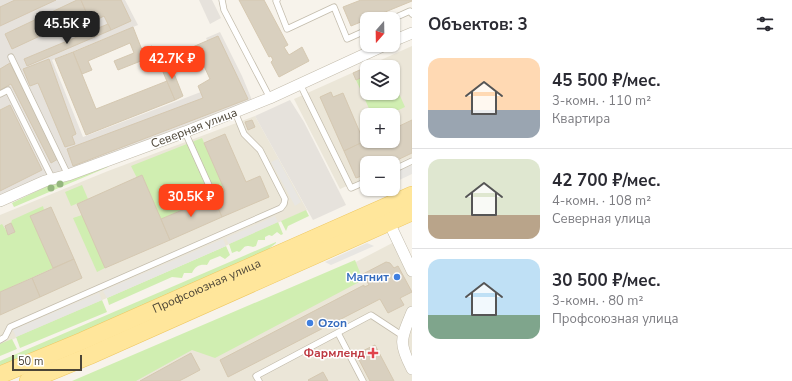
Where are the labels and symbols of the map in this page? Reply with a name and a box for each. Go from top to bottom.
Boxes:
pin: 45.5K ₽ [30,11,104,45]
north arrow [360,12,400,52]
pin: 42.7K ₽ [135,46,209,80]
street label: Северная улица [149,104,239,152]
pin: 30.5K ₽ [154,184,228,218]
street label: Профсоюзная улица [150,255,263,317]
place label: Магнит [346,269,389,285]
marker: Магнит [392,272,402,282]
place label: Ozon [318,315,347,331]
marker: Ozon [305,318,315,328]
place label: Фармленд [304,345,366,361]
marker: Фармленд [368,348,378,358]
scale bar [12,353,82,372]

